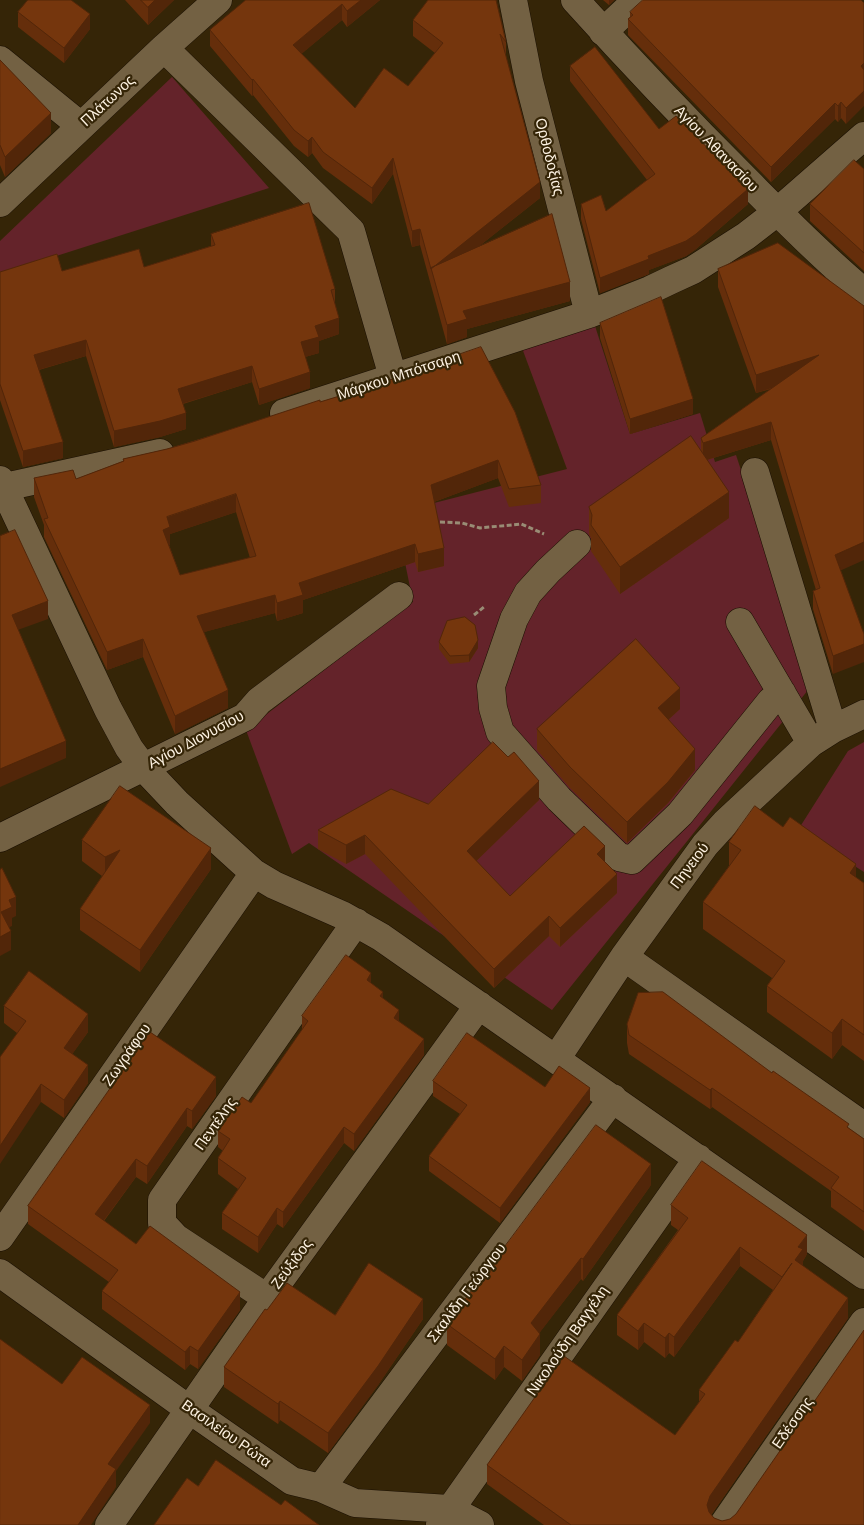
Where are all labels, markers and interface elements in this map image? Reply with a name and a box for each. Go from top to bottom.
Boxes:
street label: Πλάτωνος [77,71,139,131]
street label: Αγίου Αθανασίου [670,102,762,196]
street label: Ορθοδοξίας [531,116,567,198]
street label: Μάρκου Μπότσαρη [335,348,463,404]
street label: Αγίου Διονυσίου [145,707,247,773]
street label: Πηνειού [667,839,713,893]
street label: Ζωγράφου [99,1020,155,1090]
street label: Πεντέλης [191,1094,241,1154]
street label: Ζεύξιδος [268,1235,316,1293]
street label: Σκαλίδη Γεώργιου [424,1240,510,1346]
street label: Νικολούδη Βαγγέλη [523,1282,613,1400]
street label: Εδέσσης [769,1394,817,1452]
street label: Βασιλείου Ρώτα [178,1396,274,1472]

